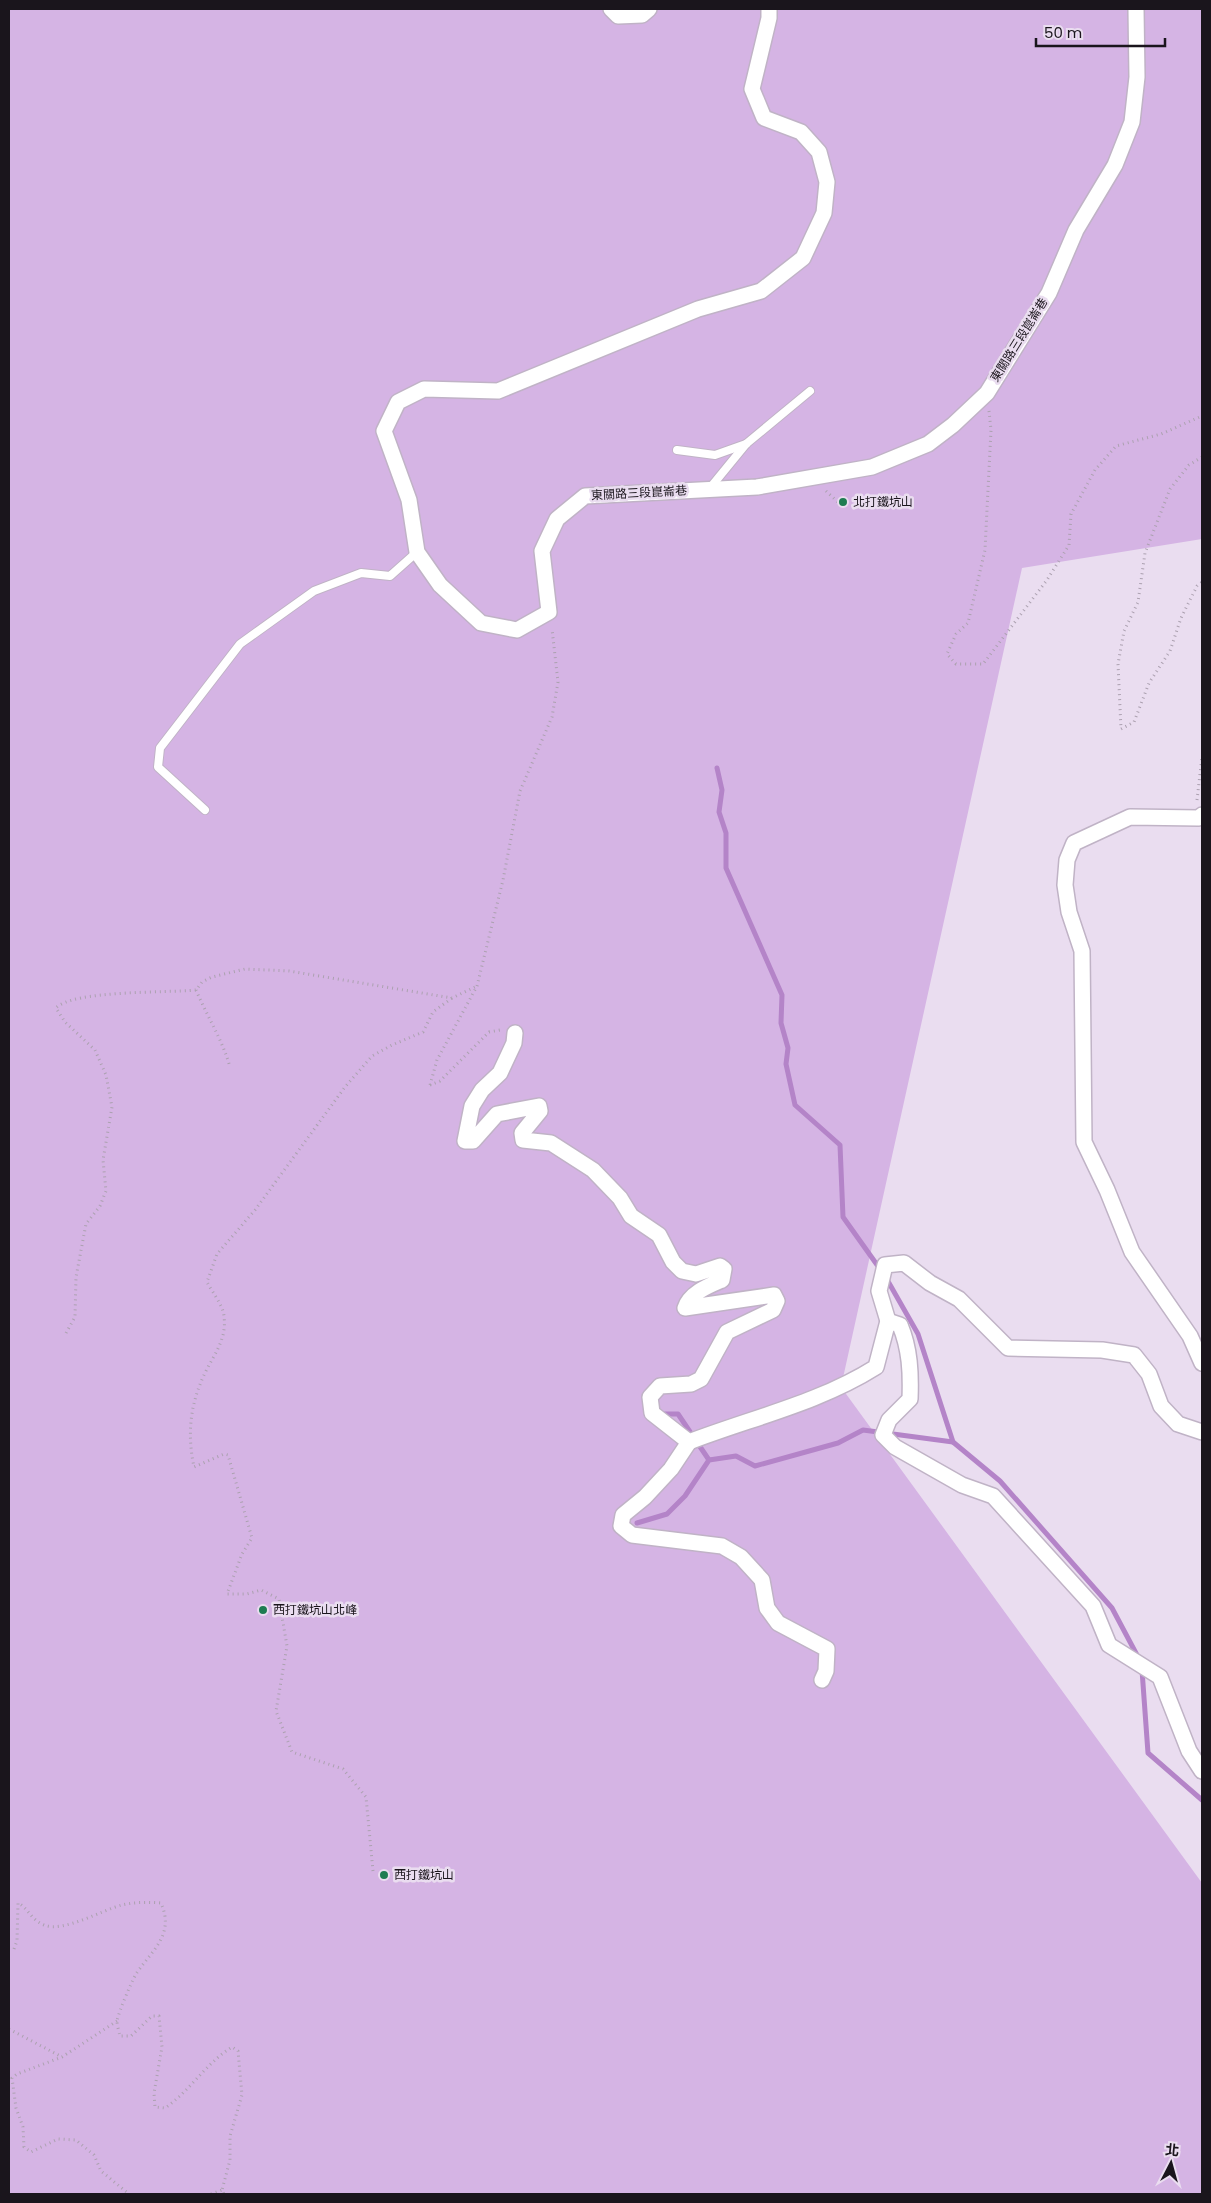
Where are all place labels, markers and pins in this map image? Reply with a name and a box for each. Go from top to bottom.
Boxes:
place label: 北打鐵坑山 [853,493,913,510]
marker: 北打鐵坑山 [837,496,849,508]
place label: 西打鐵坑山北峰 [273,1601,357,1618]
marker: 西打鐵坑山北峰 [257,1604,269,1616]
place label: 西打鐵坑山 [394,1866,454,1883]
marker: 西打鐵坑山 [378,1869,390,1881]

